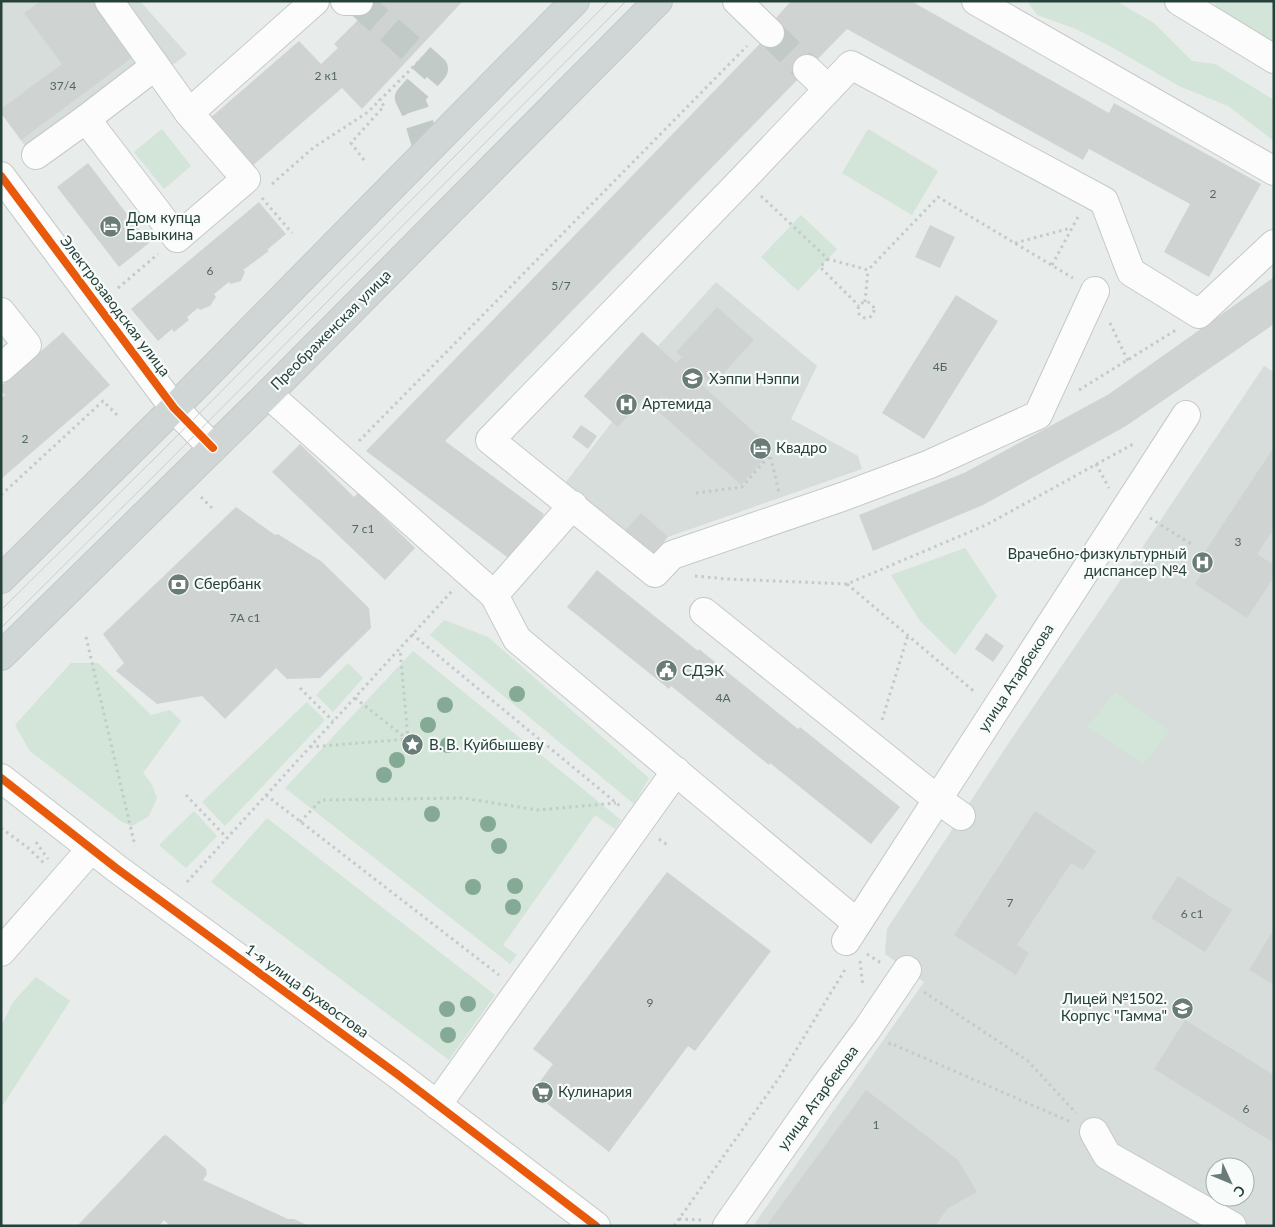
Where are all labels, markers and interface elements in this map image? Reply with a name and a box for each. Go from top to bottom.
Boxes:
house number: 2 к1 [314,68,338,83]
house number: 37/4 [50,78,76,93]
house number: 2 [1210,186,1217,201]
place label: Дом купца Бавыкина [126,208,201,243]
hotel icon: Дом купца Бавыкина [98,215,122,239]
street label: Электрозаводская улица [57,231,175,379]
house number: 6 [207,263,214,278]
street label: Преображенская улица [266,265,394,393]
house number: 5/7 [551,278,571,293]
house number: 4Б [933,359,947,374]
school or university icon: Хэппи Нэппи [681,367,705,391]
place label: Хэппи Нэппи [709,369,799,387]
hospital icon: Артемида [614,392,638,416]
place label: Артемида [642,394,711,412]
house number: 2 [22,431,29,446]
hotel icon: Квадро [748,436,772,460]
place label: Квадро [776,438,827,456]
house number: 7 с1 [352,521,374,536]
house number: 3 [1235,534,1242,549]
place label: Врачебно-физкультурный диспансер №4 [1007,544,1187,579]
hospital icon: Врачебно-физкультурный диспансер №4 [1191,551,1215,575]
bank icon: Сбербанк [166,572,190,596]
place label: Сбербанк [194,574,262,592]
house number: 7А с1 [230,610,260,625]
street label: улица Атарбекова [974,620,1057,735]
public building icon: СДЭК [654,659,678,683]
place label: СДЭК [682,661,724,679]
house number: 4А [715,690,731,705]
place icon: В. В. Куйбышеву [401,733,425,757]
place label: В. В. Куйбышеву [429,735,544,753]
house number: 7 [1007,895,1014,910]
house number: 6 с1 [1181,906,1203,921]
street label: 1-я улица Бухвостова [242,939,373,1041]
place label: Лицей №1502. Корпус "Гамма" [1061,989,1167,1024]
house number: 9 [647,995,654,1010]
school or university icon: Лицей №1502. Корпус "Гамма" [1171,996,1195,1020]
street label: улица Атарбекова [773,1042,861,1153]
supermarket icon: Кулинария [530,1080,554,1104]
place label: Кулинария [558,1082,632,1100]
house number: 6 [1243,1101,1250,1116]
house number: 1 [873,1117,880,1132]
north arrow [1205,1157,1255,1207]
text: С [1230,1182,1249,1201]

